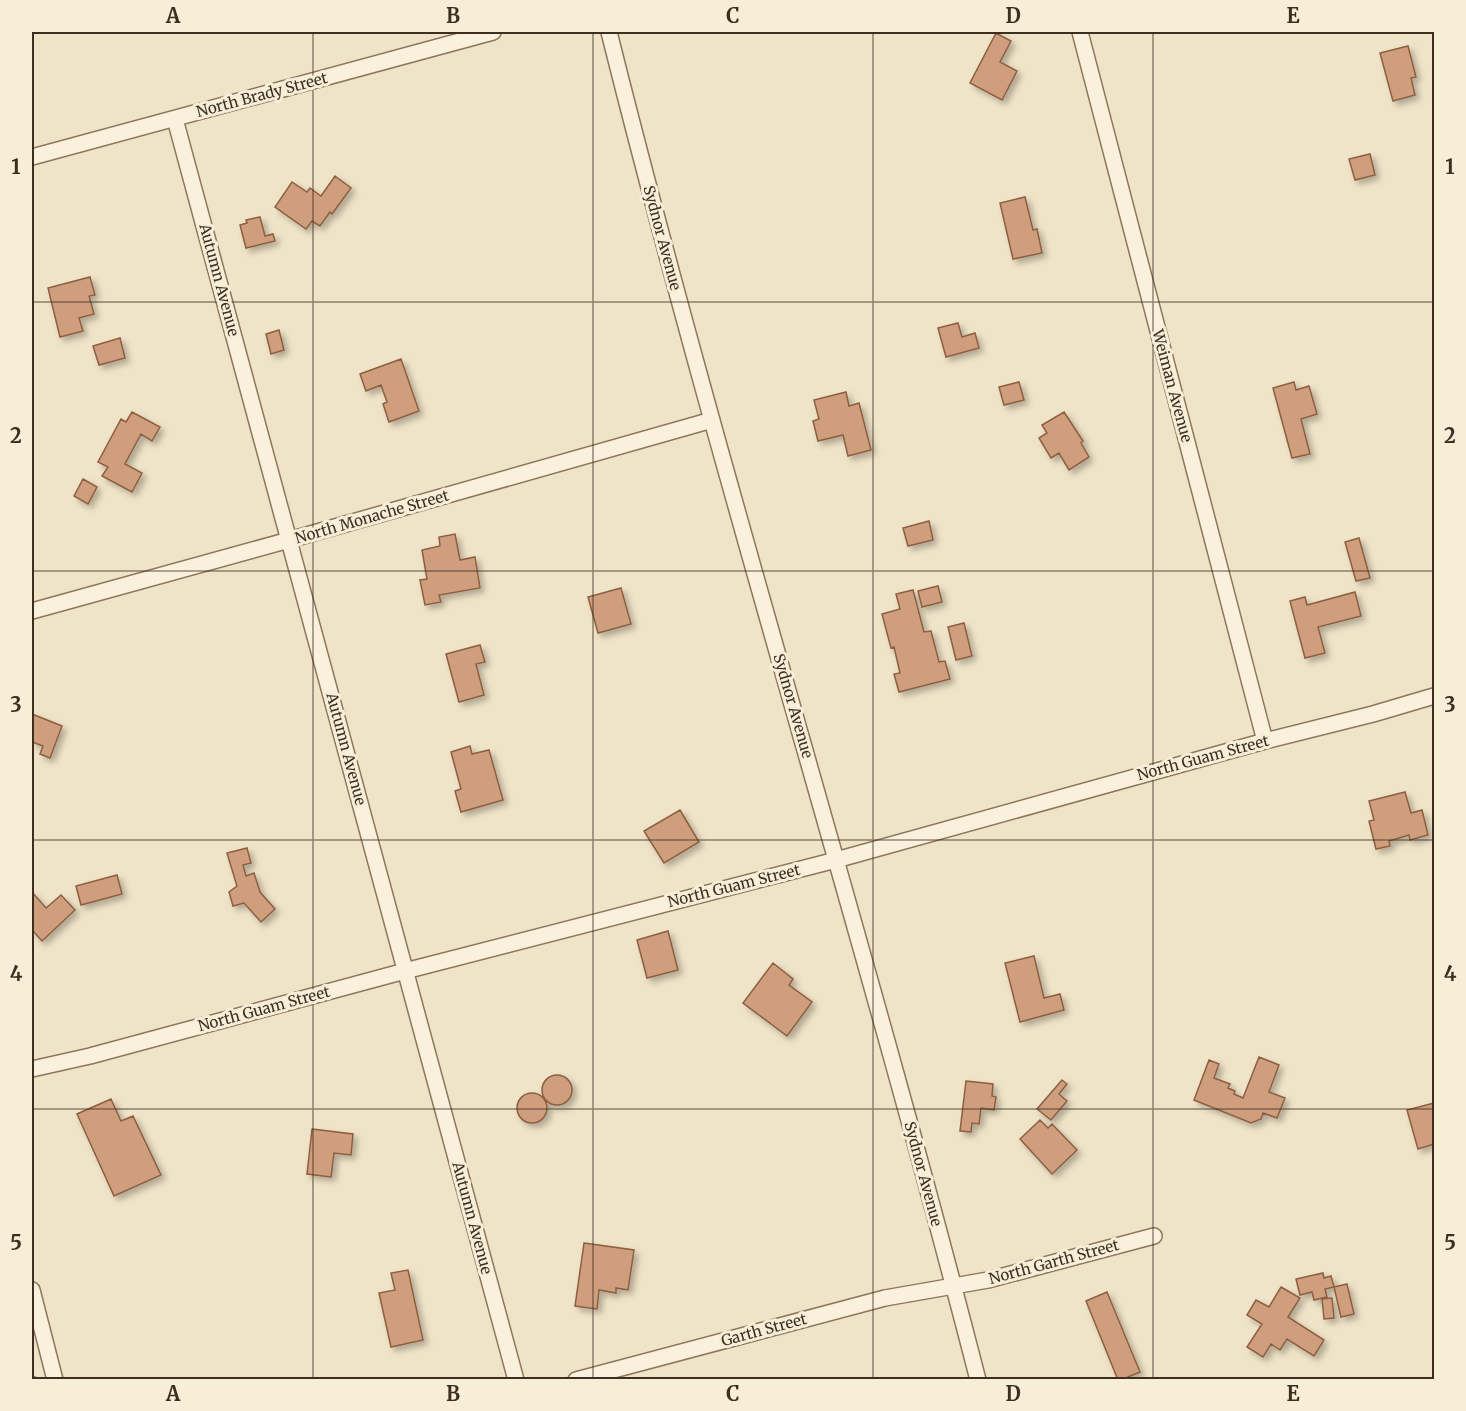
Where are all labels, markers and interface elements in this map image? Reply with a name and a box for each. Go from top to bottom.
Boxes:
text: A [165,3,181,28]
text: B [446,3,460,28]
text: C [726,3,740,28]
text: D [1005,3,1021,28]
text: E [1286,3,1300,28]
street label: North Brady Street [194,68,330,121]
text: 1 [11,154,21,179]
text: 1 [1445,154,1455,179]
street label: Sydnor Avenue [639,183,686,293]
street label: Autumn Avenue [195,221,244,338]
street label: Weiman Avenue [1148,326,1197,445]
text: 2 [10,423,22,448]
text: 2 [1444,423,1456,448]
street label: North Monache Street [293,485,451,548]
street label: Sydnor Avenue [769,651,818,760]
street label: Autumn Avenue [322,690,371,807]
text: 3 [10,692,22,717]
text: 3 [1444,692,1456,717]
street label: North Guam Street [1135,731,1271,784]
street label: North Guam Street [666,860,802,911]
text: 4 [10,961,23,986]
text: 4 [1444,961,1457,986]
street label: North Guam Street [196,982,332,1035]
street label: Sydnor Avenue [900,1119,947,1229]
street label: Autumn Avenue [448,1159,497,1276]
text: 5 [10,1230,22,1255]
text: 5 [1444,1230,1456,1255]
street label: North Garth Street [987,1235,1121,1288]
street label: Garth Street [719,1309,809,1350]
text: A [165,1381,181,1406]
text: B [446,1381,460,1406]
text: C [726,1381,740,1406]
text: D [1005,1381,1021,1406]
text: E [1286,1381,1300,1406]

